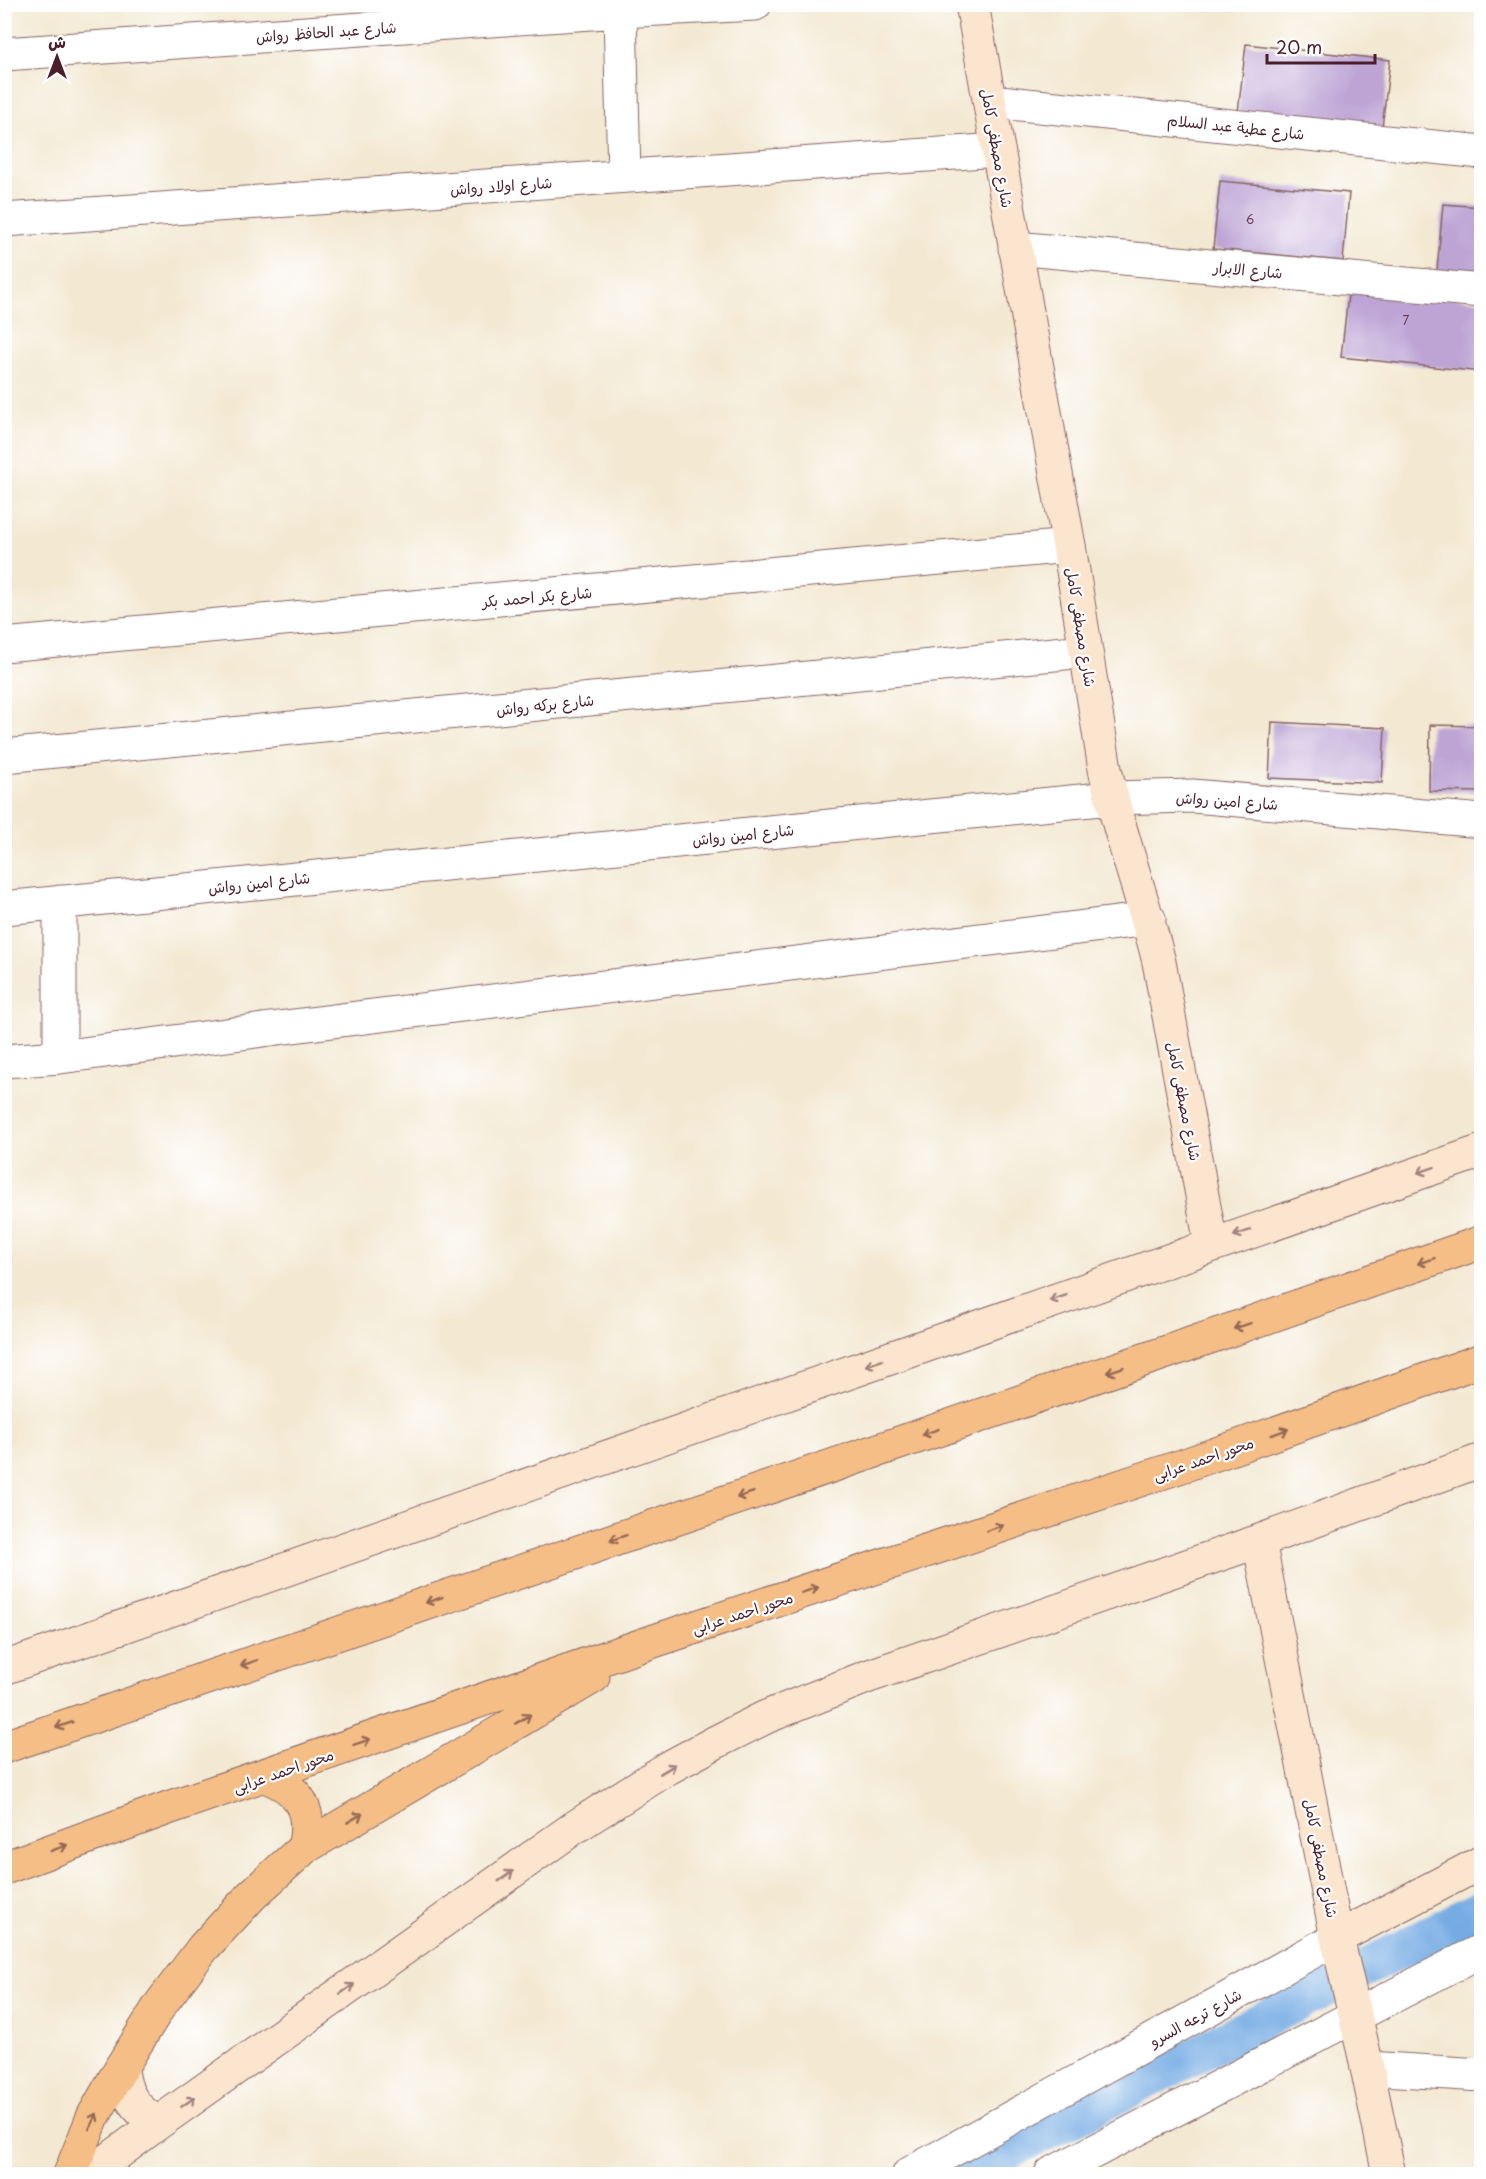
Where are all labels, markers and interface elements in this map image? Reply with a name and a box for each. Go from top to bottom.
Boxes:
street label: شارع عبد الحافظ رواش [255,15,397,47]
north arrow [27,27,87,87]
scale bar [1267,27,1375,65]
text: ش [48,29,66,53]
text: 20 m [1276,33,1322,60]
street label: شارع مصطفى كامل [976,86,1020,210]
street label: شارع عطية عبد السلام [1166,107,1306,146]
street label: شارع اولاد رواش [449,170,553,200]
house number: 6 [1246,210,1254,228]
street label: شارع الابرار [1211,254,1284,283]
house number: 7 [1403,311,1410,329]
street label: شارع مصطفى كامل [1061,565,1103,689]
street label: شارع بكر احمد بكر [479,580,593,612]
street label: شارع بركه رواش [495,687,595,721]
street label: شارع امين رواش [1175,785,1279,815]
street label: شارع امين رواش [691,817,795,851]
street label: شارع امين رواش [207,865,311,899]
street label: شارع مصطفى كامل [1162,1039,1208,1163]
one-way arrow [1417,1165,1436,1176]
one-way arrow [1233,1229,1252,1240]
one-way arrow [1417,1257,1436,1268]
one-way arrow [1049,1293,1068,1304]
one-way arrow [1233,1321,1252,1332]
one-way arrow [865,1358,884,1369]
one-way arrow [1106,1365,1125,1376]
one-way arrow [1270,1425,1289,1436]
one-way arrow [921,1428,940,1439]
street label: محور احمد عرابى [1150,1430,1256,1486]
one-way arrow [736,1490,755,1501]
one-way arrow [985,1522,1004,1533]
one-way arrow [609,1533,628,1544]
one-way arrow [800,1584,819,1595]
street label: محور احمد عرابى [688,1585,796,1639]
one-way arrow [425,1596,443,1607]
one-way arrow [240,1658,259,1669]
one-way arrow [514,1713,531,1725]
one-way arrow [55,1721,74,1732]
one-way arrow [352,1736,371,1747]
street label: محور احمد عرابى [230,1742,336,1798]
one-way arrow [659,1762,676,1774]
street label: شارع مصطفى كامل [1299,1796,1345,1920]
one-way arrow [346,1812,363,1824]
one-way arrow [50,1842,68,1853]
one-way arrow [497,1870,513,1882]
street label: شارع ترعه السرو [1144,1982,1245,2052]
one-way arrow [338,1983,354,1995]
one-way arrow [179,2096,196,2108]
one-way arrow [87,2112,99,2130]

